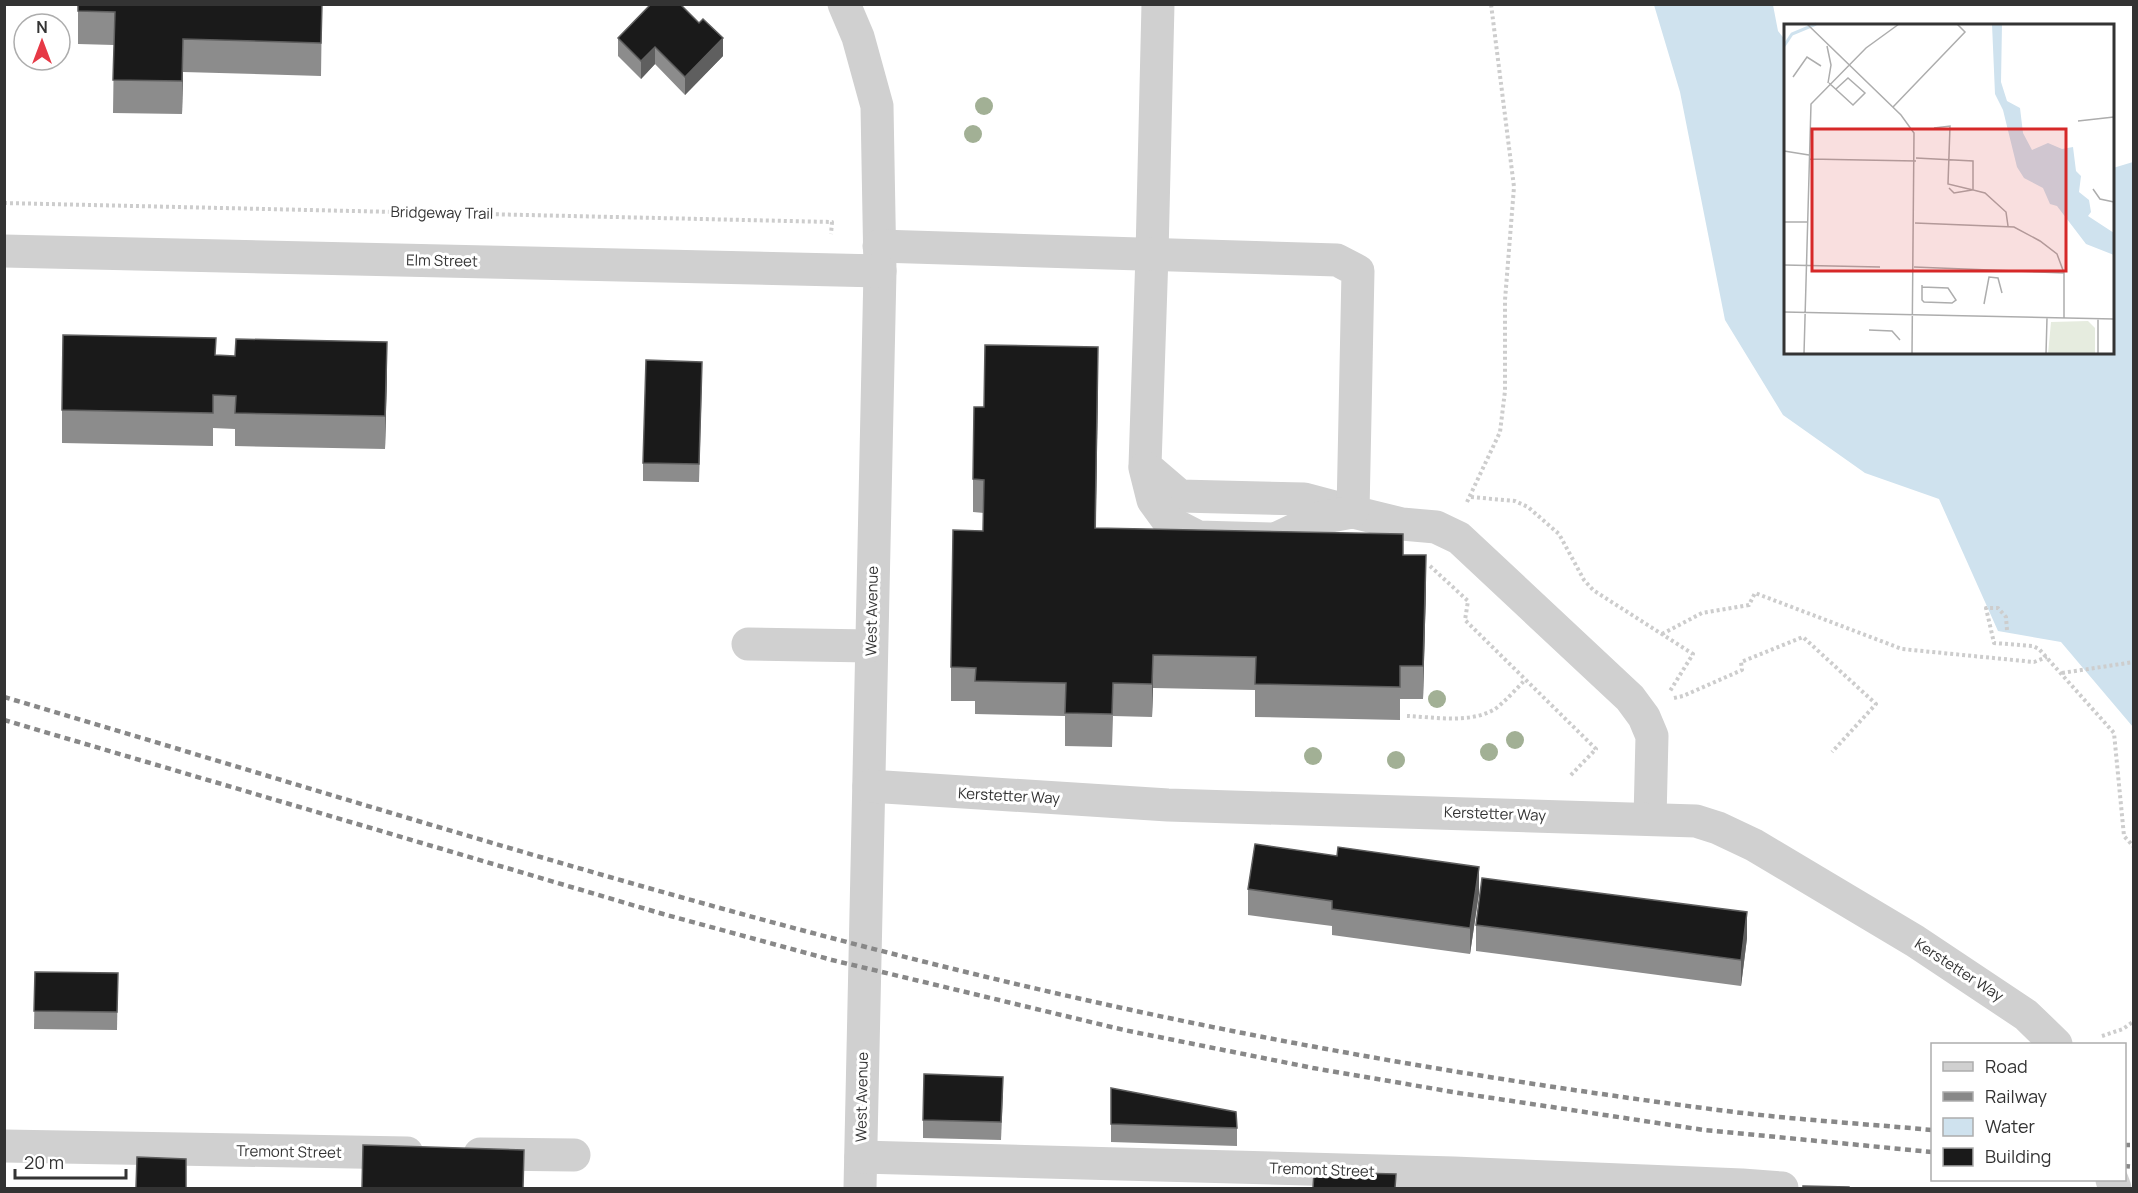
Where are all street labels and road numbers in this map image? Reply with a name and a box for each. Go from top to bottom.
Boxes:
street label: Bridgeway Trail [390,201,494,224]
street label: Elm Street [406,249,478,272]
street label: West Avenue [860,566,883,656]
street label: Kerstetter Way [958,782,1061,809]
street label: Kerstetter Way [1444,801,1546,826]
street label: Kerstetter Way [1911,933,2008,1006]
street label: West Avenue [850,1052,873,1142]
street label: Tremont Street [236,1140,342,1163]
street label: Tremont Street [1269,1157,1375,1182]

